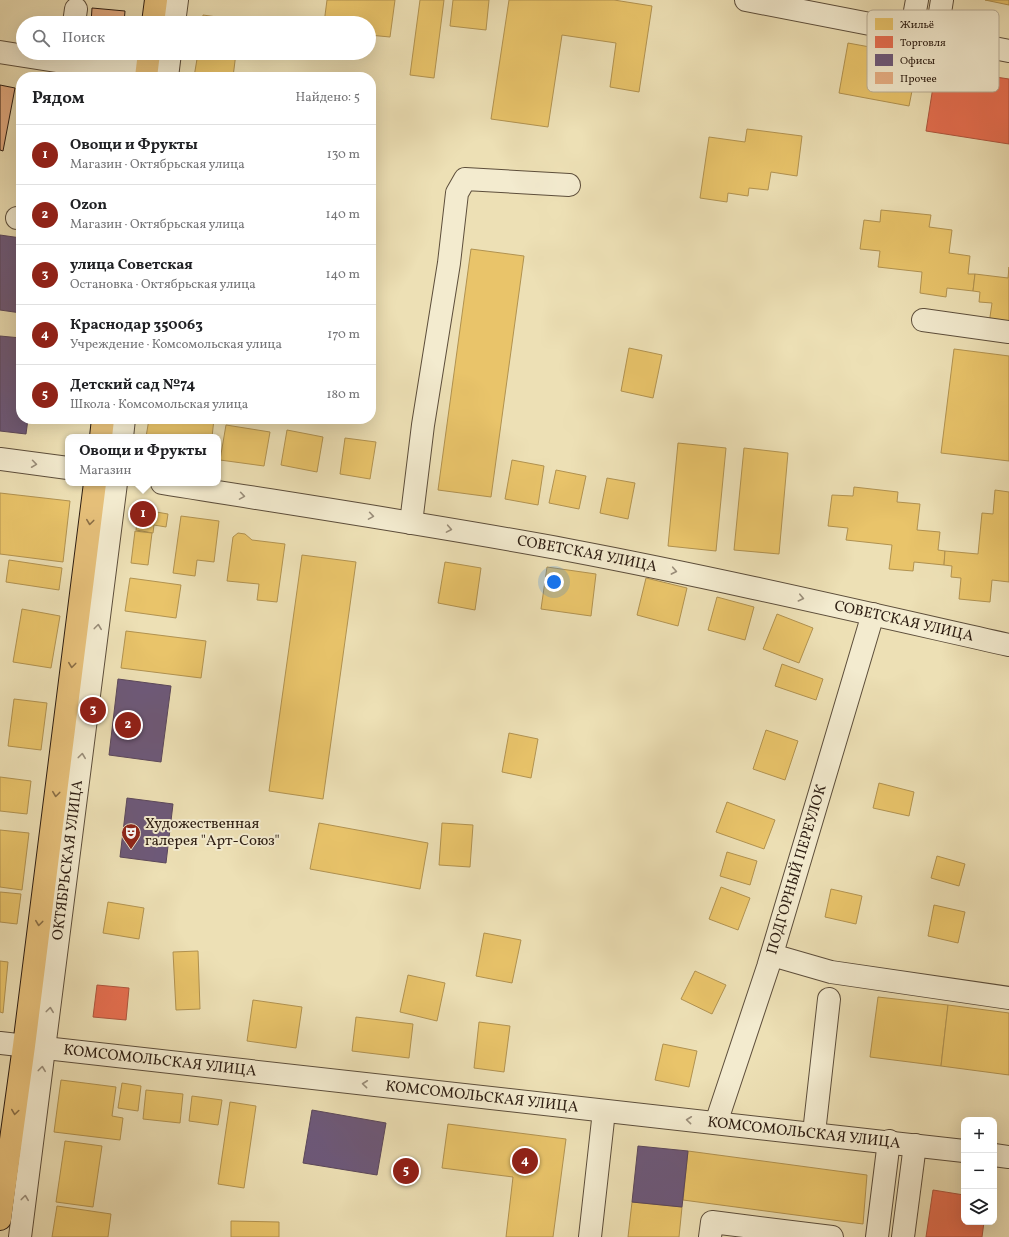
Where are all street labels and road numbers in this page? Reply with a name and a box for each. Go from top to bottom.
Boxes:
street label: СОВЕТСКАЯ УЛИЦА [515,530,659,578]
street label: СОВЕТСКАЯ УЛИЦА [832,595,976,647]
street label: ОКТЯБРЬСКАЯ УЛИЦА [47,778,89,941]
street label: ПОДГОРНЫЙ ПЕРЕУЛОК [762,782,832,957]
street label: КОМСОМОЛЬСКАЯ УЛИЦА [62,1040,258,1082]
street label: КОМСОМОЛЬСКАЯ УЛИЦА [384,1076,580,1118]
street label: КОМСОМОЛЬСКАЯ УЛИЦА [706,1112,902,1154]

